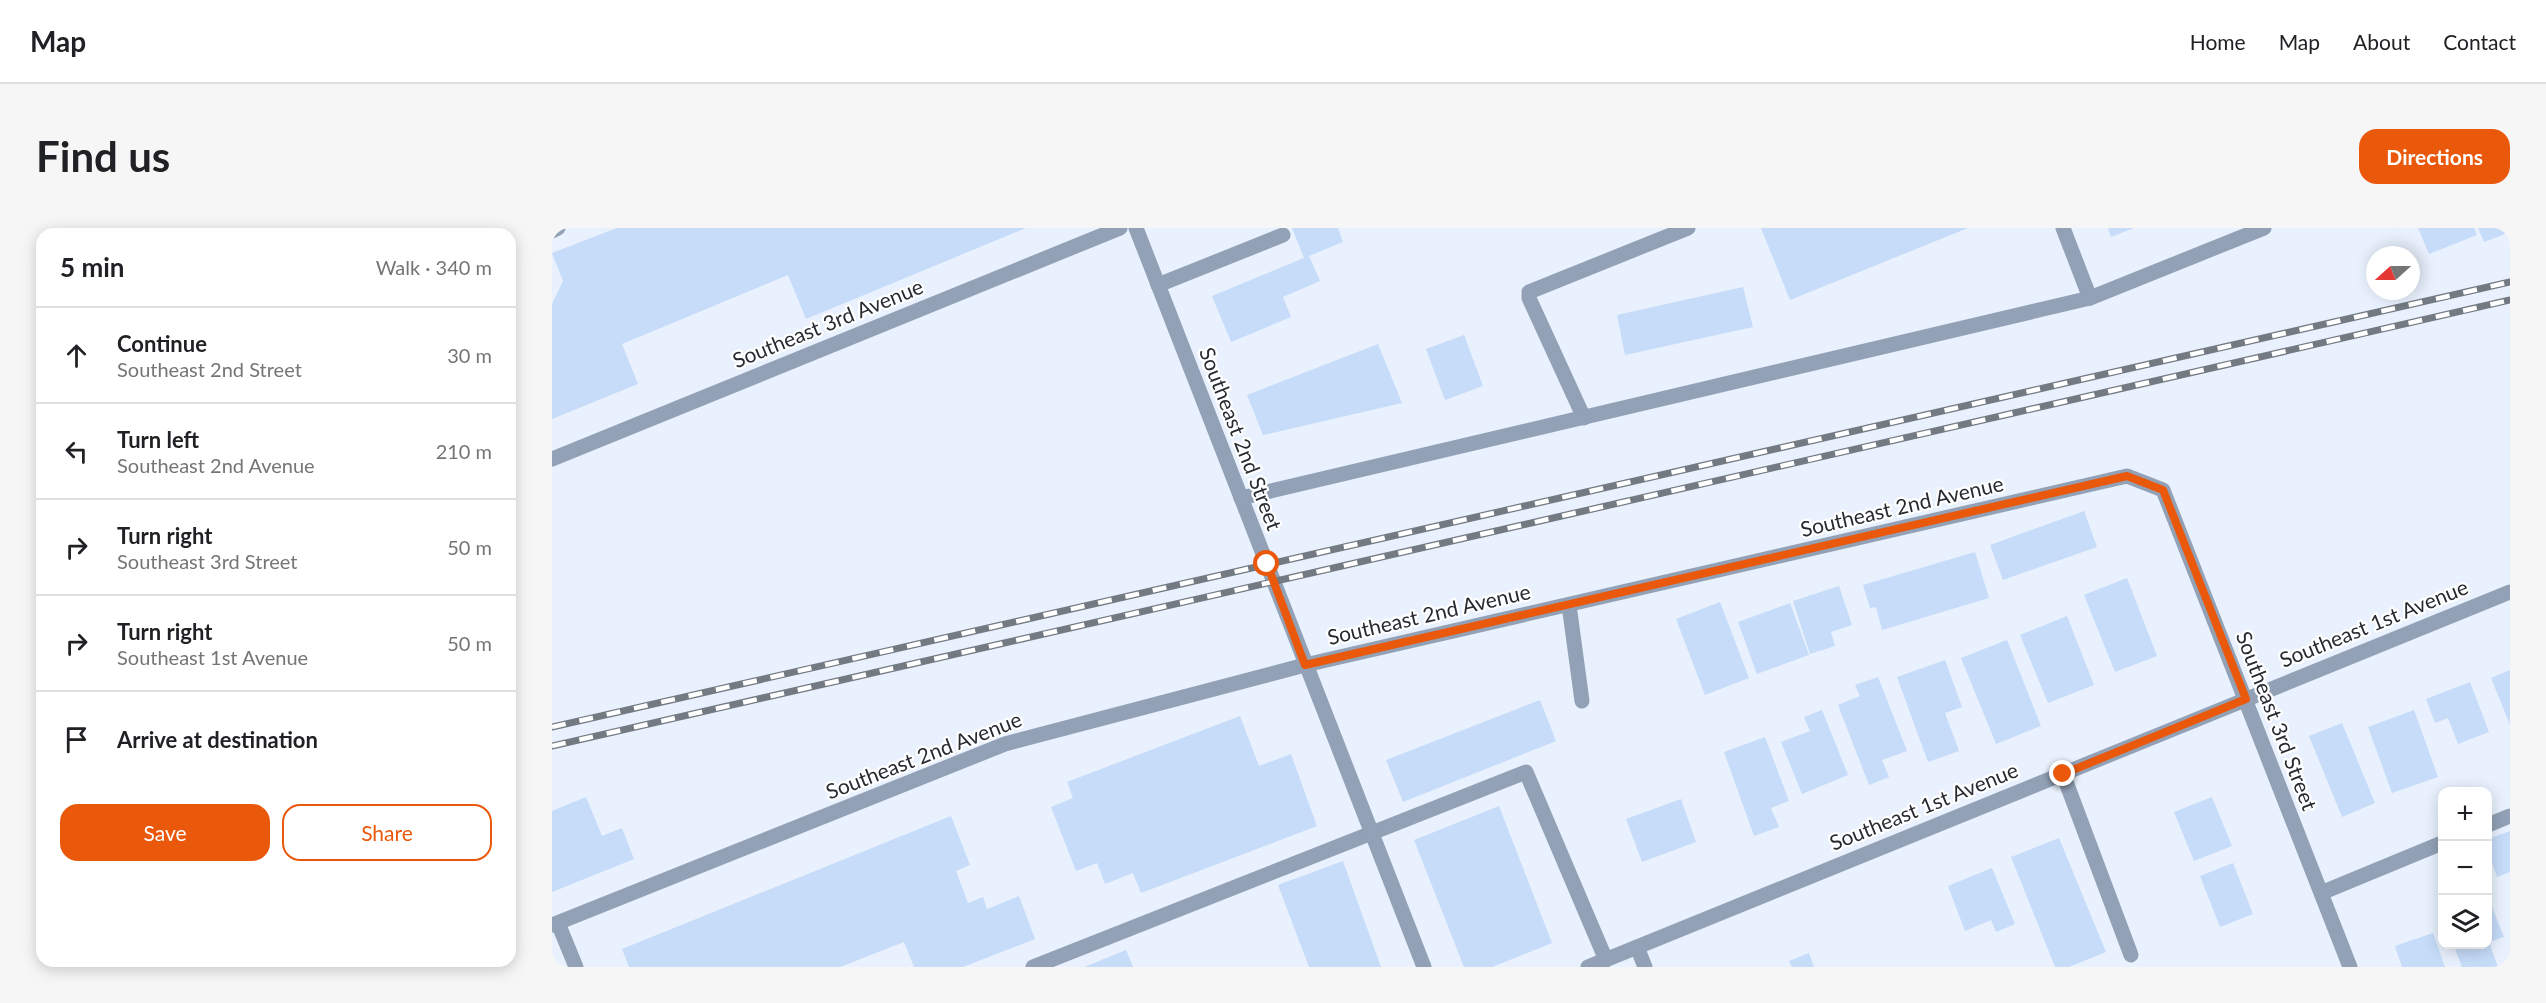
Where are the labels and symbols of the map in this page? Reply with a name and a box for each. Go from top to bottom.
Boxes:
north arrow [2366,246,2420,300]
street label: Southeast 3rd Avenue [729,273,926,372]
street label: Southeast 2nd Street [1195,343,1288,534]
street label: Southeast 2nd Avenue [1798,470,2006,541]
route start [1253,550,1279,576]
street label: Southeast 1st Avenue [2276,573,2471,672]
street label: Southeast 2nd Avenue [1325,578,1533,649]
street label: Southeast 3rd Street [2232,627,2323,814]
street label: Southeast 2nd Avenue [822,706,1025,803]
street label: Southeast 1st Avenue [1826,756,2021,855]
route end [2049,760,2075,786]

